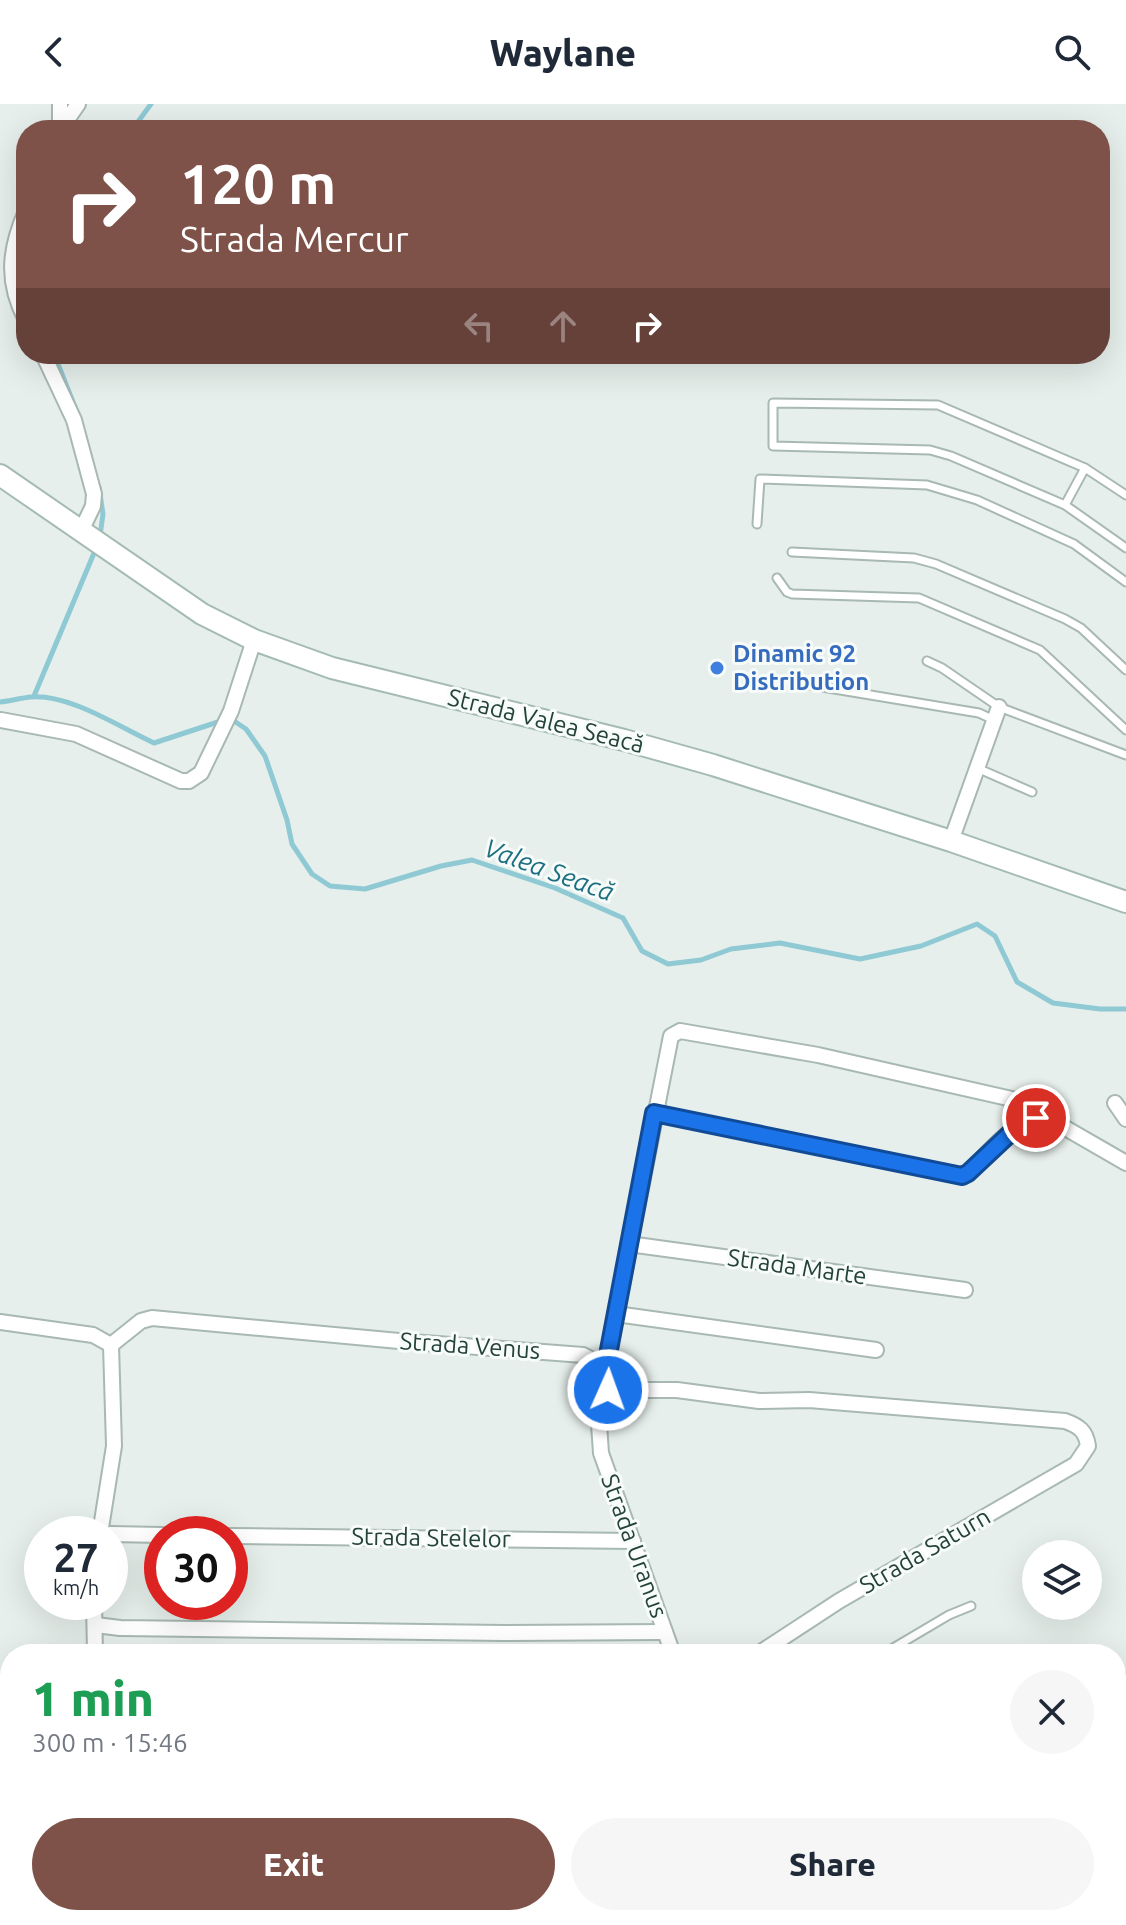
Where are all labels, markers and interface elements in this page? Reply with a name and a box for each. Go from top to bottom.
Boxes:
icon: back [32,30,76,74]
icon: search [1050,30,1094,74]
text: Waylane [490,32,636,73]
icon: right [48,152,152,256]
text: 120 m [180,152,336,215]
text: Strada Mercur [180,218,409,259]
icon: left [457,304,501,348]
icon: ahead [541,304,585,348]
icon: right [625,304,669,348]
place label: Dinamic 92 Distribution [733,640,869,695]
marker: Dinamic 92 Distribution [708,659,726,677]
street label: Strada Valea Seacă [445,683,647,758]
water label: Valea Seacă [480,833,618,906]
pin [1002,1084,1070,1152]
icon: arrive [1014,1096,1058,1140]
street label: Strada Marte [726,1243,868,1290]
street label: Strada Venus [399,1327,541,1364]
position arrow [566,1348,650,1432]
street label: Strada Uranus [596,1470,673,1621]
street label: Strada Saturn [855,1502,995,1599]
speed limit sign: 30 [144,1516,248,1620]
street label: Strada Stelelor [351,1523,511,1552]
text: 27 [53,1535,99,1580]
map controls [1022,1540,1102,1620]
button: layers [1022,1540,1102,1620]
text: km/h [53,1576,99,1599]
button: close [1010,1670,1094,1754]
text: 1 min [32,1671,154,1725]
text: 300 m · 15:46 [32,1728,188,1757]
button: Exit [32,1818,555,1910]
button: Share [571,1818,1094,1910]

